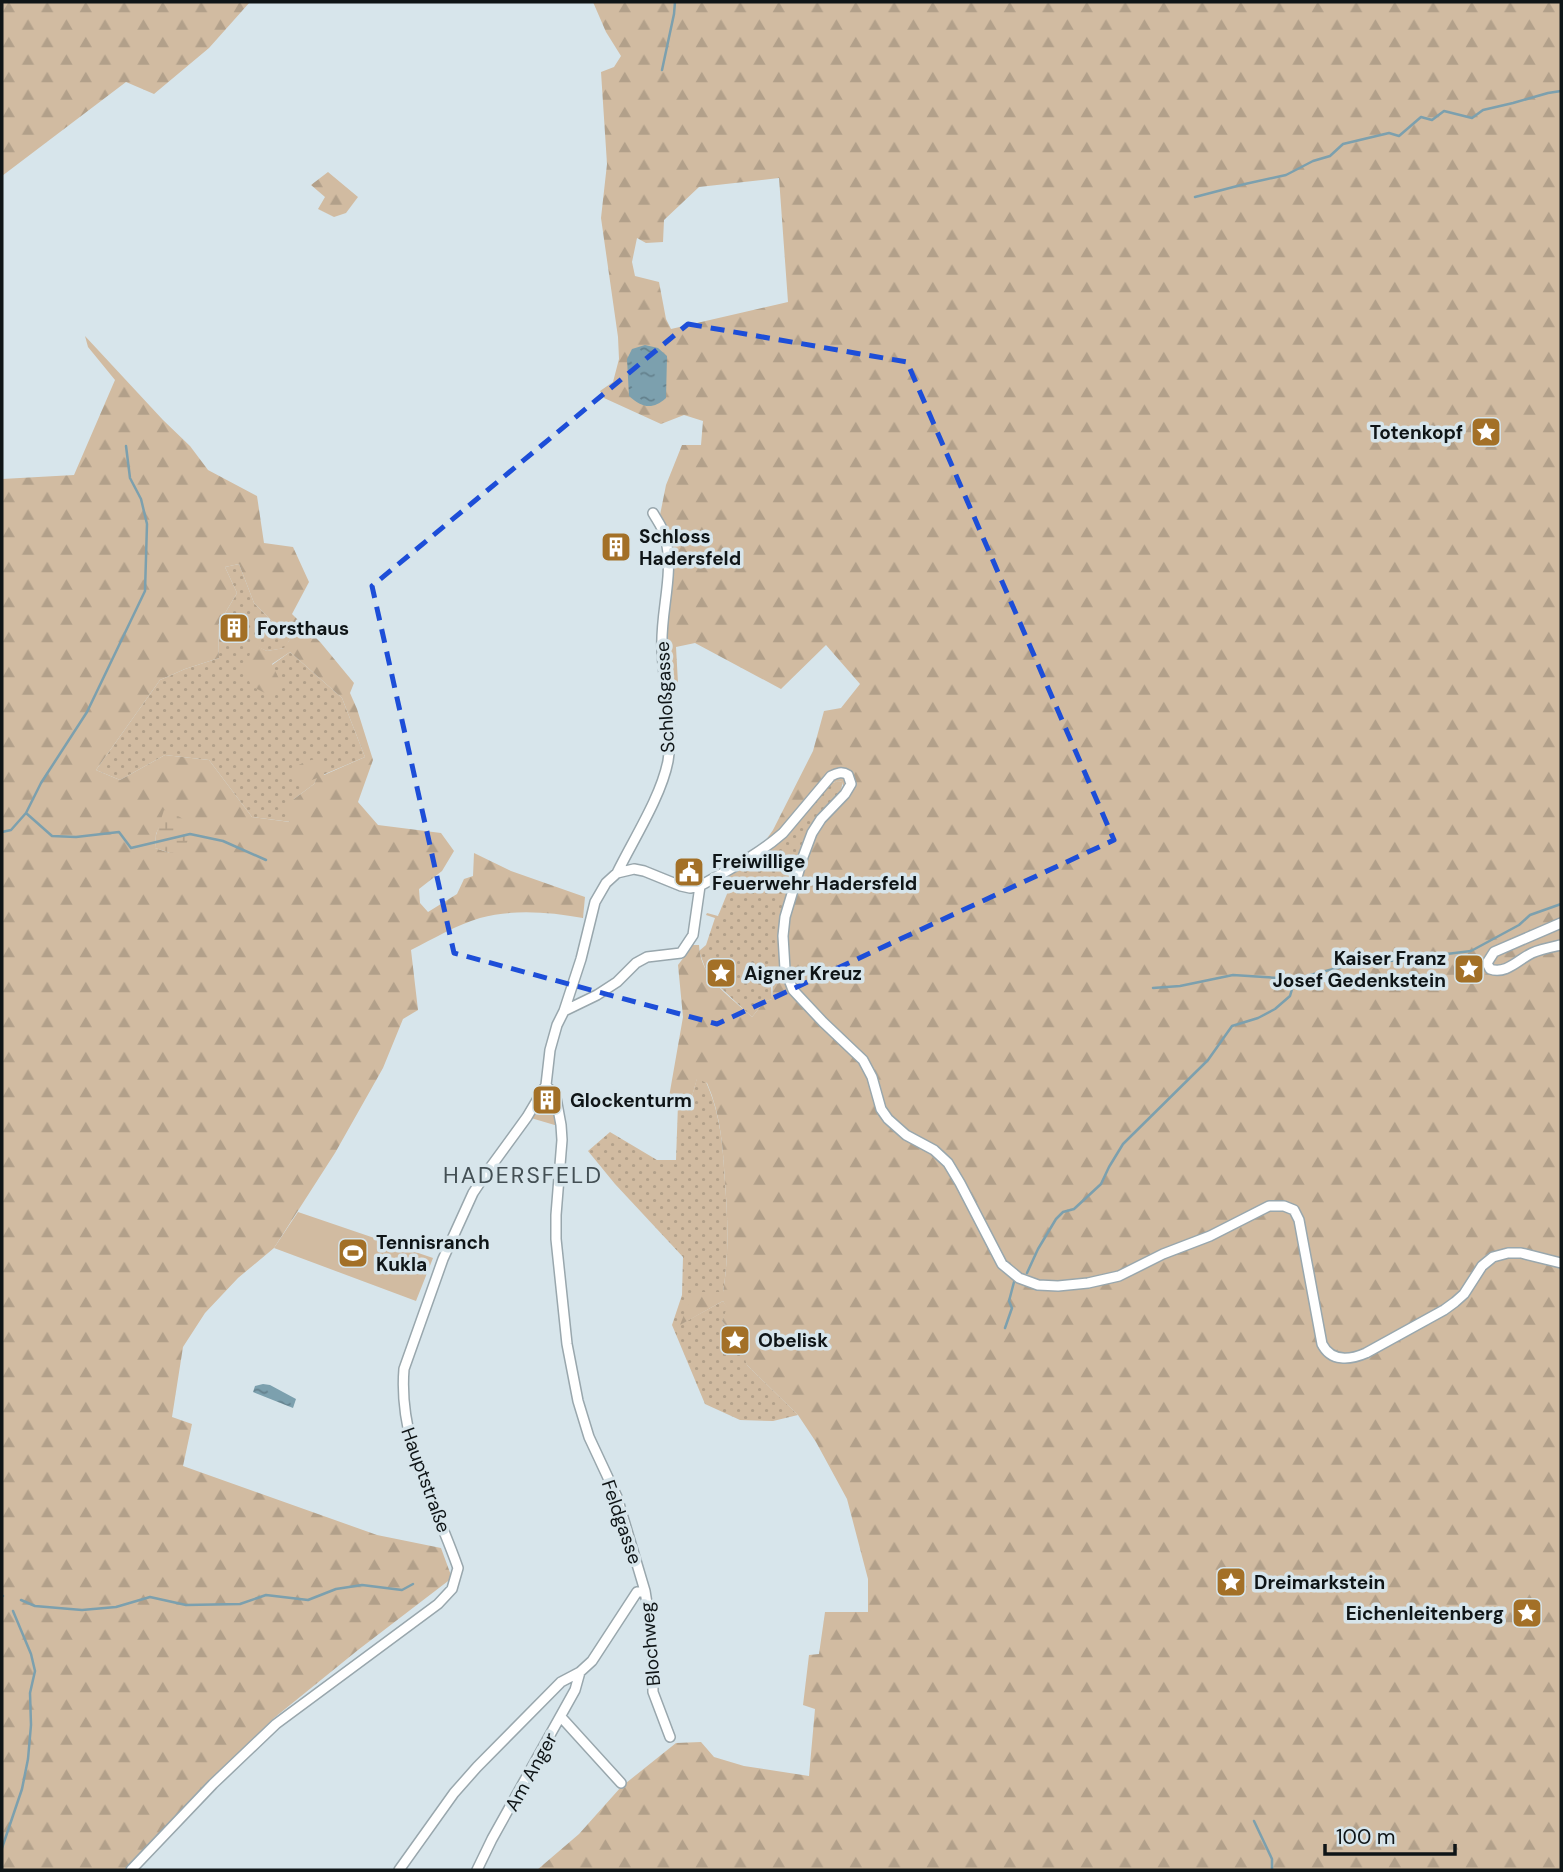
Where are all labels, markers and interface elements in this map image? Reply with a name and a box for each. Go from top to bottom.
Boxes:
place icon: Totenkopf [1469,415,1503,449]
place label: Totenkopf [1370,420,1463,445]
place label: Schloss Hadersfeld [639,524,741,571]
building icon: Schloss Hadersfeld [599,530,633,564]
building icon: Forsthaus [217,611,251,645]
place label: Forsthaus [257,616,349,641]
street label: Schloßgasse [650,641,680,753]
place label: Freiwillige Feuerwehr Hadersfeld [712,849,917,896]
public building icon: Freiwillige Feuerwehr Hadersfeld [672,855,706,889]
place label: Kaiser Franz Josef Gedenkstein [1273,946,1446,993]
place icon: Kaiser Franz Josef Gedenkstein [1452,952,1486,986]
place icon: Aigner Kreuz [704,956,738,990]
place label: Aigner Kreuz [744,961,862,986]
building icon: Glockenturm [530,1083,564,1117]
place label: Glockenturm [570,1088,692,1113]
district label: HADERSFELD [443,1160,603,1190]
place label: Tennisranch Kukla [376,1230,490,1277]
sports icon: Tennisranch Kukla [336,1236,370,1270]
place icon: Obelisk [718,1323,752,1357]
place label: Obelisk [758,1328,828,1353]
street label: Hauptstraße [395,1424,457,1536]
street label: Feldgasse [596,1477,648,1567]
place icon: Dreimarkstein [1214,1565,1248,1599]
place label: Dreimarkstein [1254,1570,1385,1595]
place icon: Eichenleitenberg [1510,1596,1544,1630]
street label: Blochweg [634,1601,666,1687]
place label: Eichenleitenberg [1346,1601,1504,1626]
street label: Am Anger [499,1728,563,1816]
scale bar [1325,1812,1454,1856]
text: 100 m [1336,1823,1396,1851]

